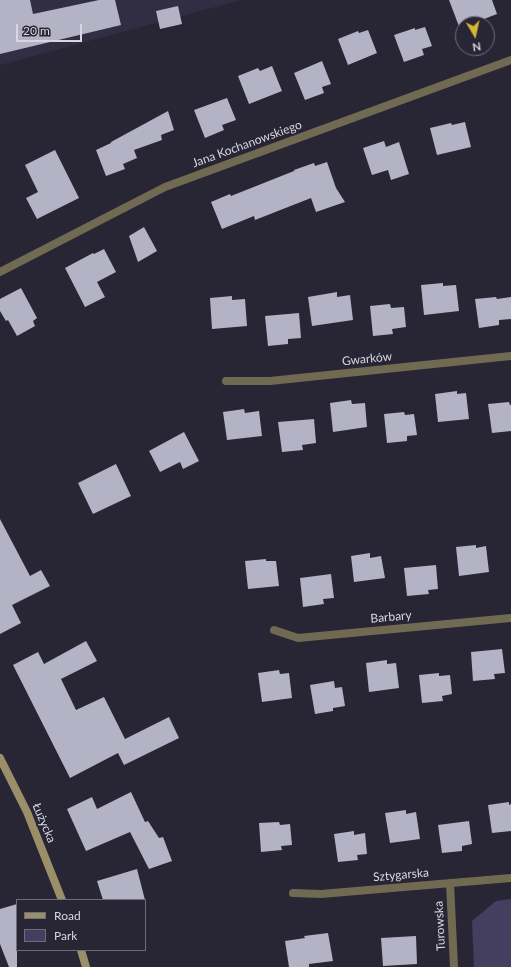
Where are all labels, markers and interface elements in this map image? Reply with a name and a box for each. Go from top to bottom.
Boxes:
scale bar [18,16,84,42]
north arrow [455,16,495,56]
text: 20 m [23,23,50,38]
text: N [472,40,482,54]
street label: Jana Kochanowskiego [190,117,304,171]
street label: Gwarków [341,349,393,369]
street label: Barbary [370,608,412,626]
street label: Łużycka [29,801,59,845]
street label: Sztygarska [373,865,429,885]
legend [16,899,146,951]
street label: Turowska [432,901,448,951]
text: Road [54,908,81,923]
text: Park [54,928,77,943]

